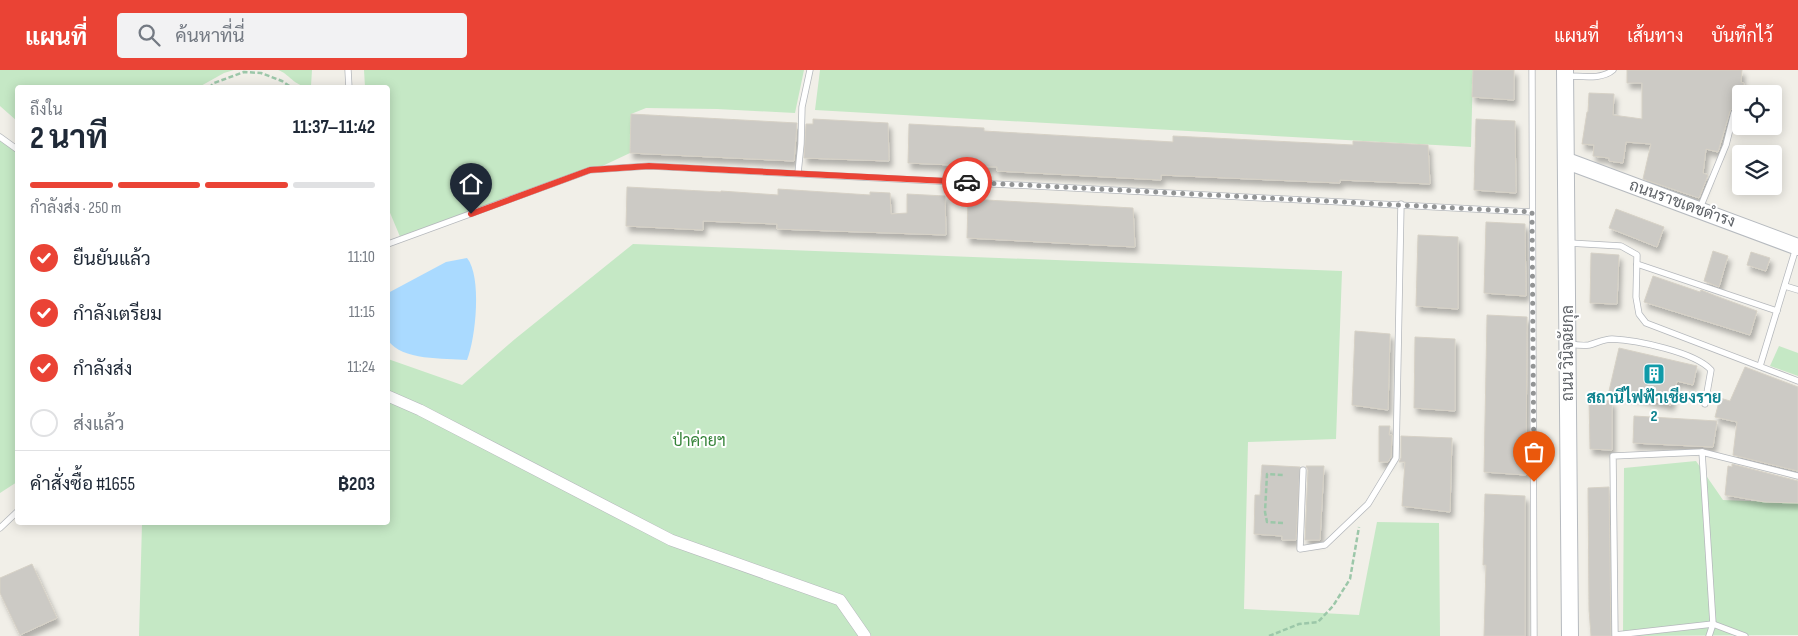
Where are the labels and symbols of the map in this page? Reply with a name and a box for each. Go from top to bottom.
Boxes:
courier [942,157,992,207]
pin [450,163,492,214]
street label: ถนนราชเดชดำรง [1626,175,1738,232]
street label: ถนน วินิจฉัยกุล [1557,305,1579,401]
building icon: สถานีไฟฟ้าเชียงราย 2 [1642,362,1666,386]
place label: สถานีไฟฟ้าเชียงราย 2 [1587,386,1721,426]
park label: ป่าค่ายฯ [672,430,726,451]
pin [1513,431,1555,482]

